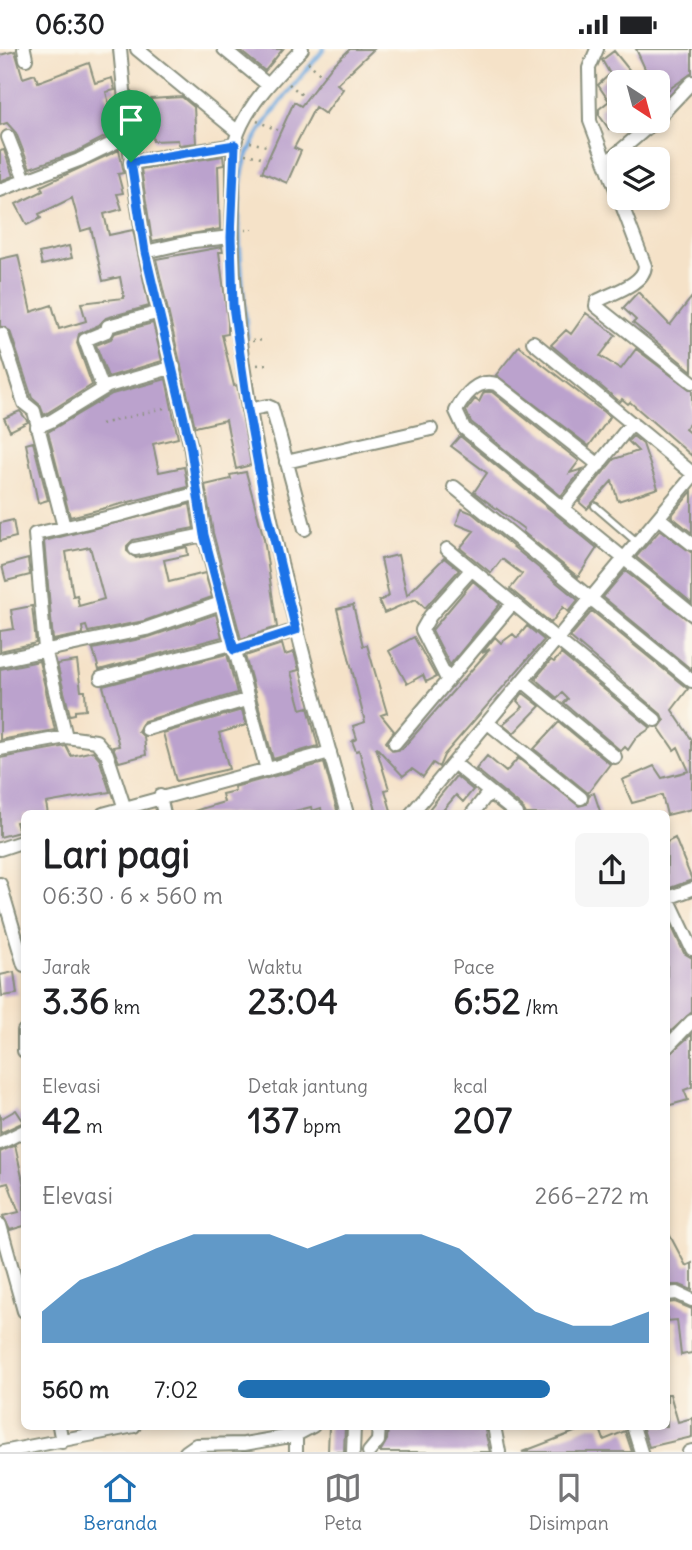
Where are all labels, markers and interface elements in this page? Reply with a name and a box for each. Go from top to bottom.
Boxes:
text: 06:30 [35,8,105,41]
north arrow [607,70,670,133]
map controls [607,70,670,210]
pin [101,90,161,162]
icon: arrive [112,101,150,139]
button: layers [607,147,670,210]
text: Lari pagi [42,831,190,878]
button: share [575,833,649,907]
text: 06:30 · 6 × 560 m [42,881,223,910]
text: Jarak [42,955,91,979]
text: Waktu [248,955,302,979]
text: Pace [453,955,495,979]
text: 3.36 [42,979,109,1023]
text: 23:04 [248,979,338,1023]
text: 6:52 [453,979,521,1023]
text: km [109,995,140,1019]
text: /km [521,995,559,1019]
text: Elevasi [42,1074,101,1098]
text: Detak jantung [248,1074,368,1098]
text: kcal [453,1074,488,1098]
text: 42 [42,1098,81,1142]
text: 137 [248,1098,299,1142]
text: 207 [453,1098,512,1142]
text: m [81,1114,103,1138]
text: bpm [299,1114,341,1138]
text: Elevasi [42,1181,113,1210]
text: 266–272 m [535,1181,649,1210]
text: 560 m [42,1375,109,1404]
text: 7:02 [154,1375,198,1404]
tab: Beranda [83,1469,157,1535]
tab: Peta [324,1469,362,1535]
tab: Disimpan [529,1469,609,1535]

